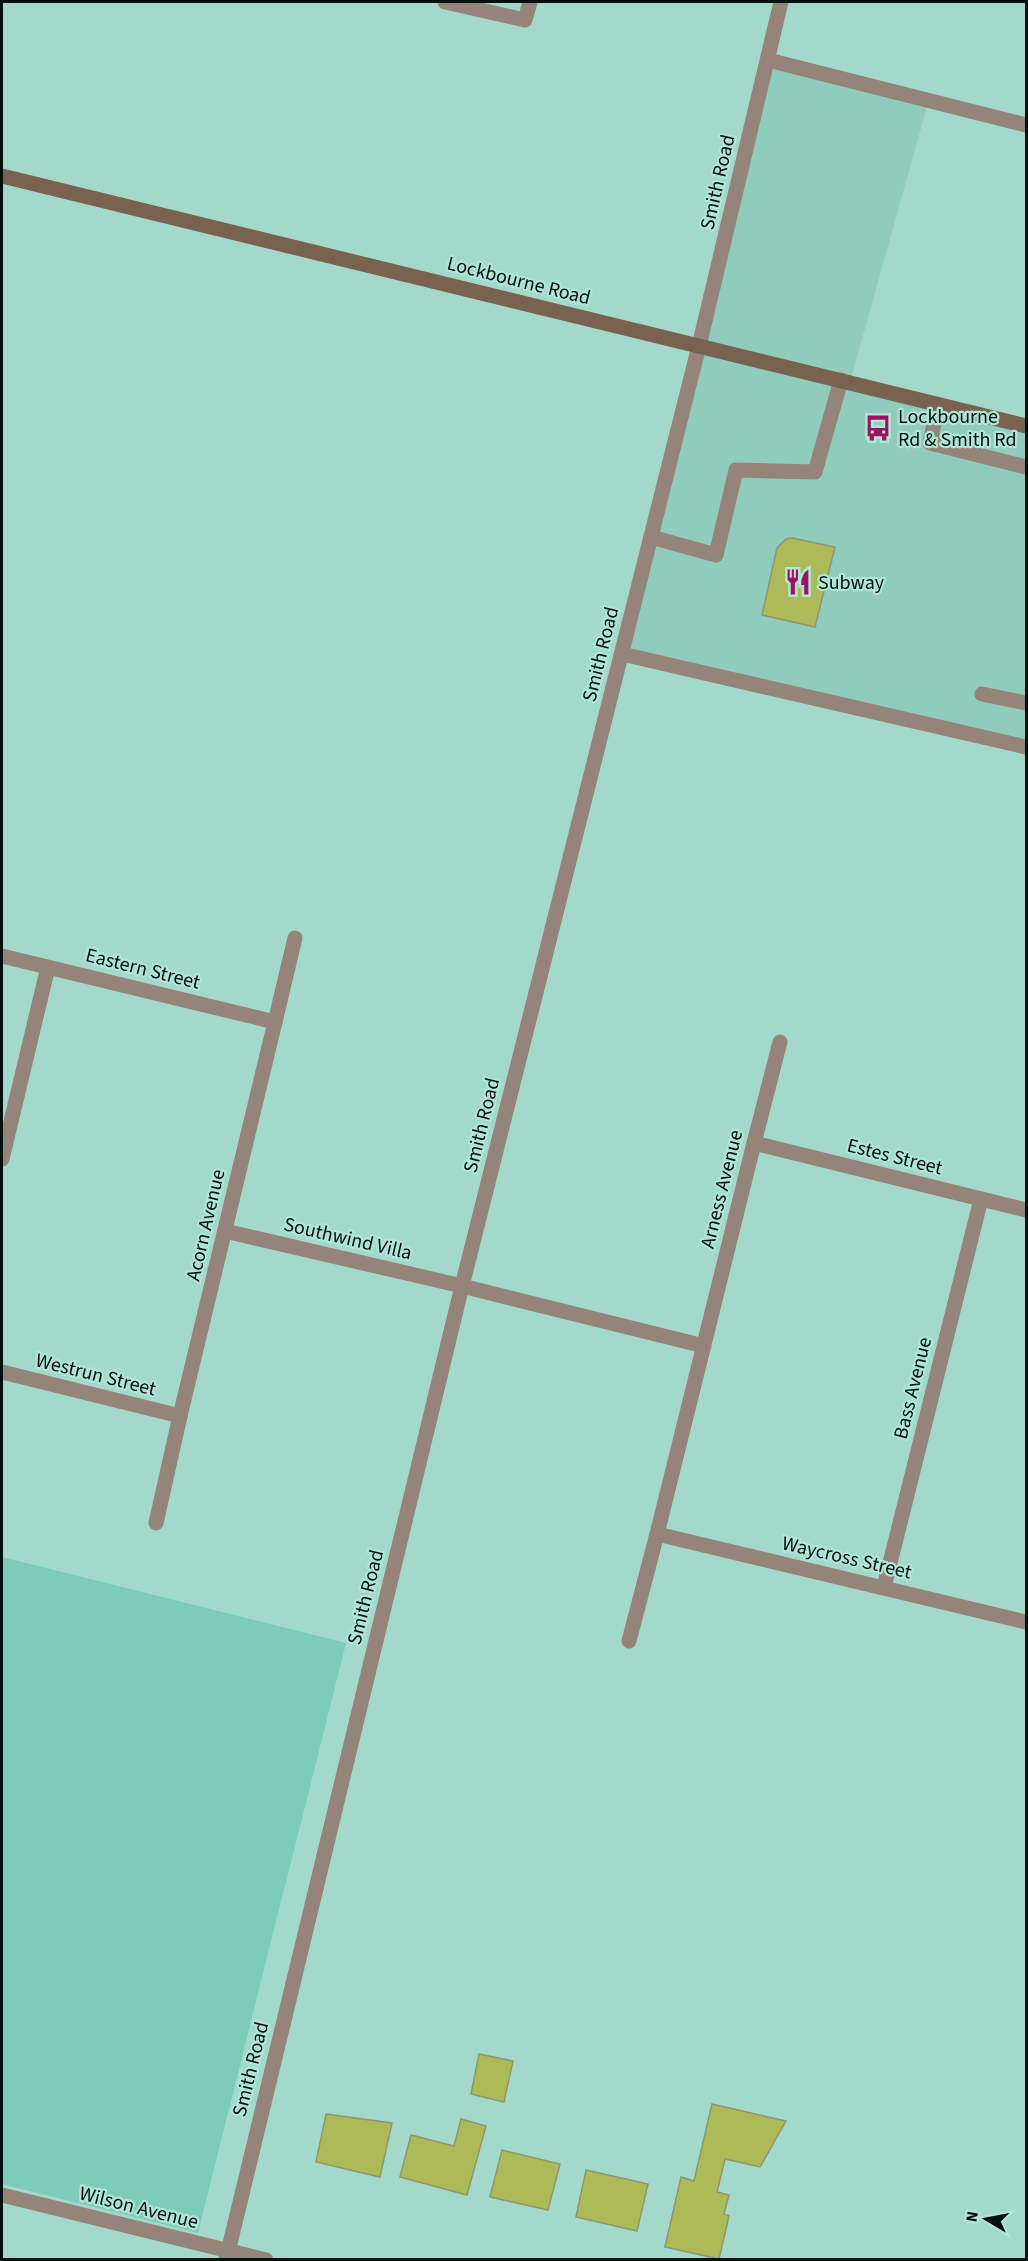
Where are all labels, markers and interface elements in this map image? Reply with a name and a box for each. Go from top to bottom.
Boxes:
street label: Smith Road [693,132,742,233]
street label: Lockbourne Road [444,250,593,312]
place label: Lockbourne Rd & Smith Rd [898,403,1017,454]
bus stop icon: Lockbourne Rd & Smith Rd [863,413,893,443]
restaurant icon: Subway [783,567,813,597]
place label: Subway [818,569,885,597]
street label: Smith Road [576,604,626,705]
street label: Eastern Street [83,941,203,997]
street label: Smith Road [457,1075,507,1176]
street label: Arness Avenue [694,1127,750,1251]
street label: Estes Street [844,1132,946,1182]
street label: Acorn Avenue [180,1167,232,1284]
street label: Southwind Villa [281,1211,415,1267]
street label: Bass Avenue [887,1334,939,1442]
street label: Westrun Street [33,1346,159,1404]
street label: Waycross Street [779,1529,915,1587]
street label: Smith Road [341,1547,391,1648]
street label: Smith Road [226,2019,276,2120]
street label: Wilson Avenue [76,2180,201,2236]
north arrow [956,2189,1016,2249]
text: N [960,2209,984,2224]

